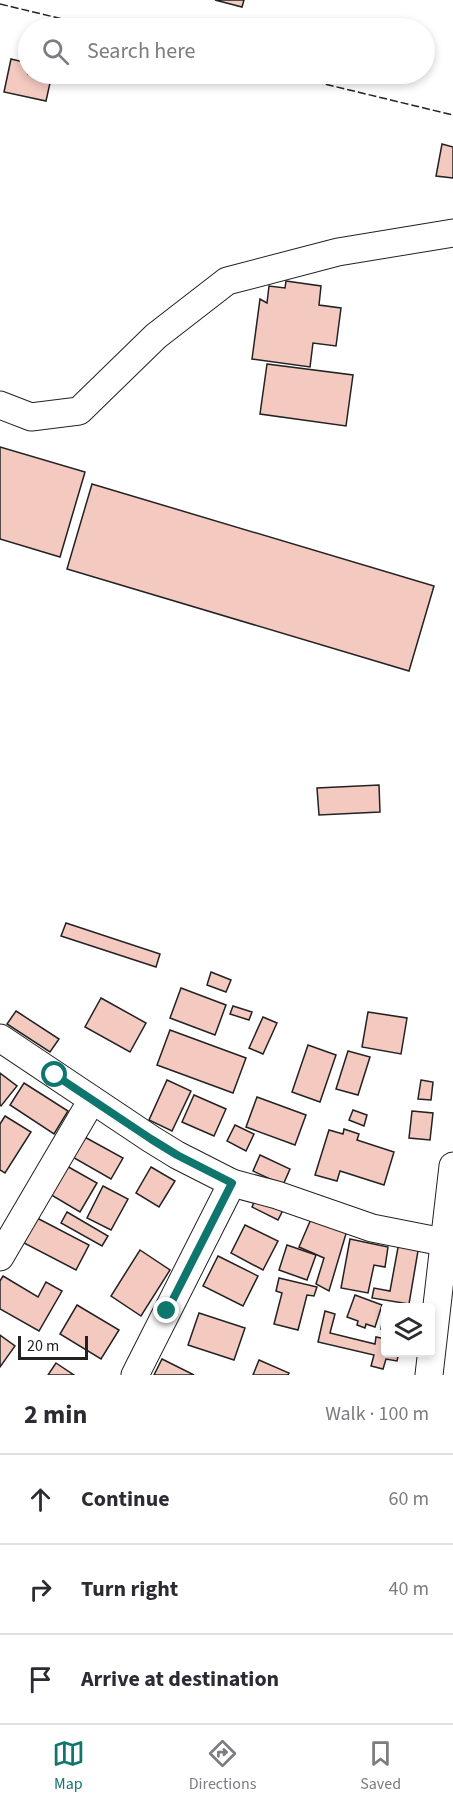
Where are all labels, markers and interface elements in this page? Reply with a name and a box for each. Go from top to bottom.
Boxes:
search box [18,18,435,84]
icon: search [39,35,72,68]
text: Search here [87,35,195,67]
route start [41,1061,67,1087]
route end [153,1297,179,1323]
map controls [381,1303,435,1357]
button: layers [381,1303,435,1357]
scale bar [18,1333,88,1360]
text: 20 m [27,1335,59,1357]
text: 2 min [24,1396,87,1433]
text: Walk · 100 m [325,1400,429,1428]
icon: ahead [24,1483,57,1516]
text: Continue [81,1483,170,1515]
text: 60 m [389,1485,429,1513]
icon: right [24,1573,57,1606]
text: Turn right [81,1573,178,1605]
text: 40 m [389,1575,429,1603]
icon: arrive [24,1663,57,1696]
text: Arrive at destination [81,1663,279,1695]
tab: Map [52,1737,85,1795]
tab: Directions [189,1737,256,1795]
tab: Saved [360,1737,401,1795]

